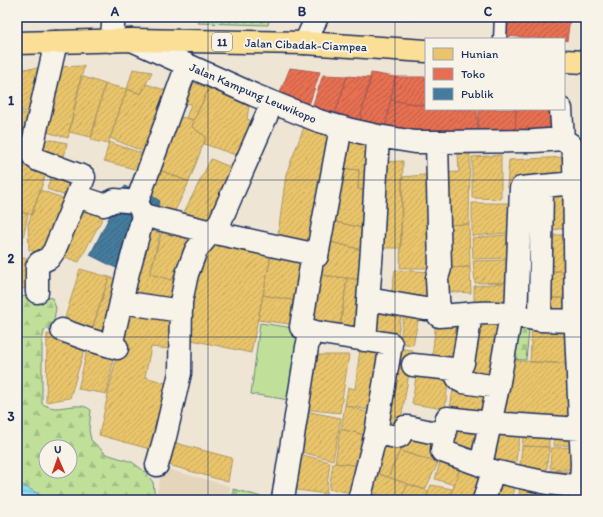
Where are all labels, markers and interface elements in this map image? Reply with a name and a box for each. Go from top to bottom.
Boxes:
text: A [110,4,120,19]
text: B [298,4,307,19]
text: C [484,4,493,19]
road number: 11 [212,33,232,51]
street label: Jalan Cibadak-Ciampea [245,36,368,54]
legend [425,38,565,110]
text: Hunian [461,47,499,61]
street label: Jalan Kampung Leuwikopo [187,60,319,126]
text: Toko [461,67,485,81]
text: Publik [461,87,494,101]
text: 1 [8,93,14,108]
text: 2 [8,251,15,266]
text: 3 [7,409,15,424]
north arrow [38,439,78,479]
text: U [54,443,62,456]

